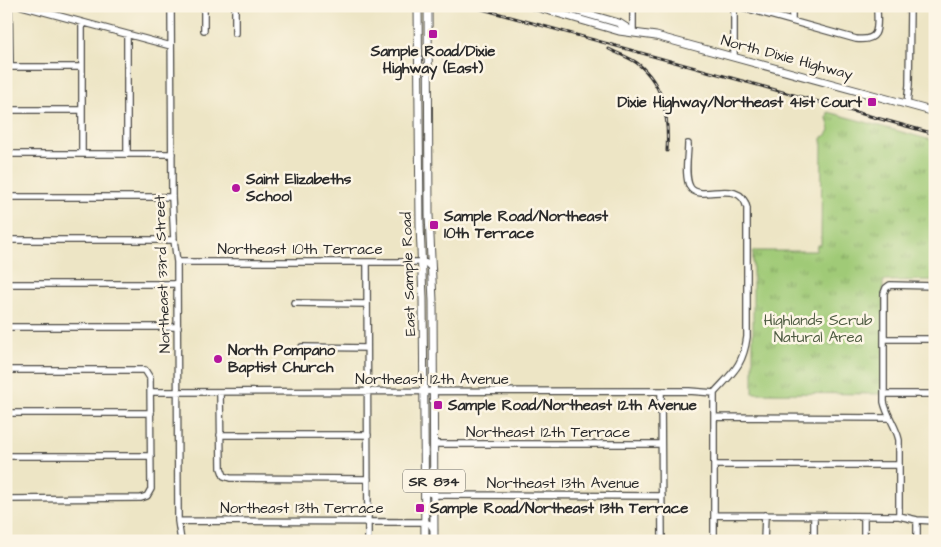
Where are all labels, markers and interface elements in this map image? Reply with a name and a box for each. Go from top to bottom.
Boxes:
marker: Sample Road/Dixie Highway (East) [427,28,439,40]
street label: North Dixie Highway [718,30,855,86]
place label: Sample Road/Dixie Highway (East) [370,41,495,81]
place label: Dixie Highway/Northeast 41st Court [618,92,863,115]
marker: Dixie Highway/Northeast 41st Court [866,96,878,108]
place label: Saint Elizabeths School [245,169,352,207]
marker: Saint Elizabeths School [230,182,242,194]
street label: Northeast 33rd Street [149,194,176,354]
place label: Sample Road/Northeast 10th Terrace [443,206,609,244]
street label: East Sample Road [396,211,421,336]
marker: Sample Road/Northeast 10th Terrace [428,219,440,231]
street label: Northeast 10th Terrace [217,239,383,260]
park label: Highlands Scrub Natural Area [764,310,873,348]
place label: North Pompano Baptist Church [228,340,336,378]
marker: North Pompano Baptist Church [212,353,224,365]
street label: Northeast 12th Avenue [355,369,509,390]
place label: Sample Road/Northeast 12th Avenue [447,395,697,416]
marker: Sample Road/Northeast 12th Avenue [432,399,444,411]
street label: Northeast 12th Terrace [466,422,630,443]
road number: SR 834 [403,470,465,492]
street label: Northeast 13th Avenue [487,473,639,494]
street label: Northeast 13th Terrace [220,498,384,519]
place label: Sample Road/Northeast 13th Terrace [429,498,688,519]
marker: Sample Road/Northeast 13th Terrace [414,502,426,514]

